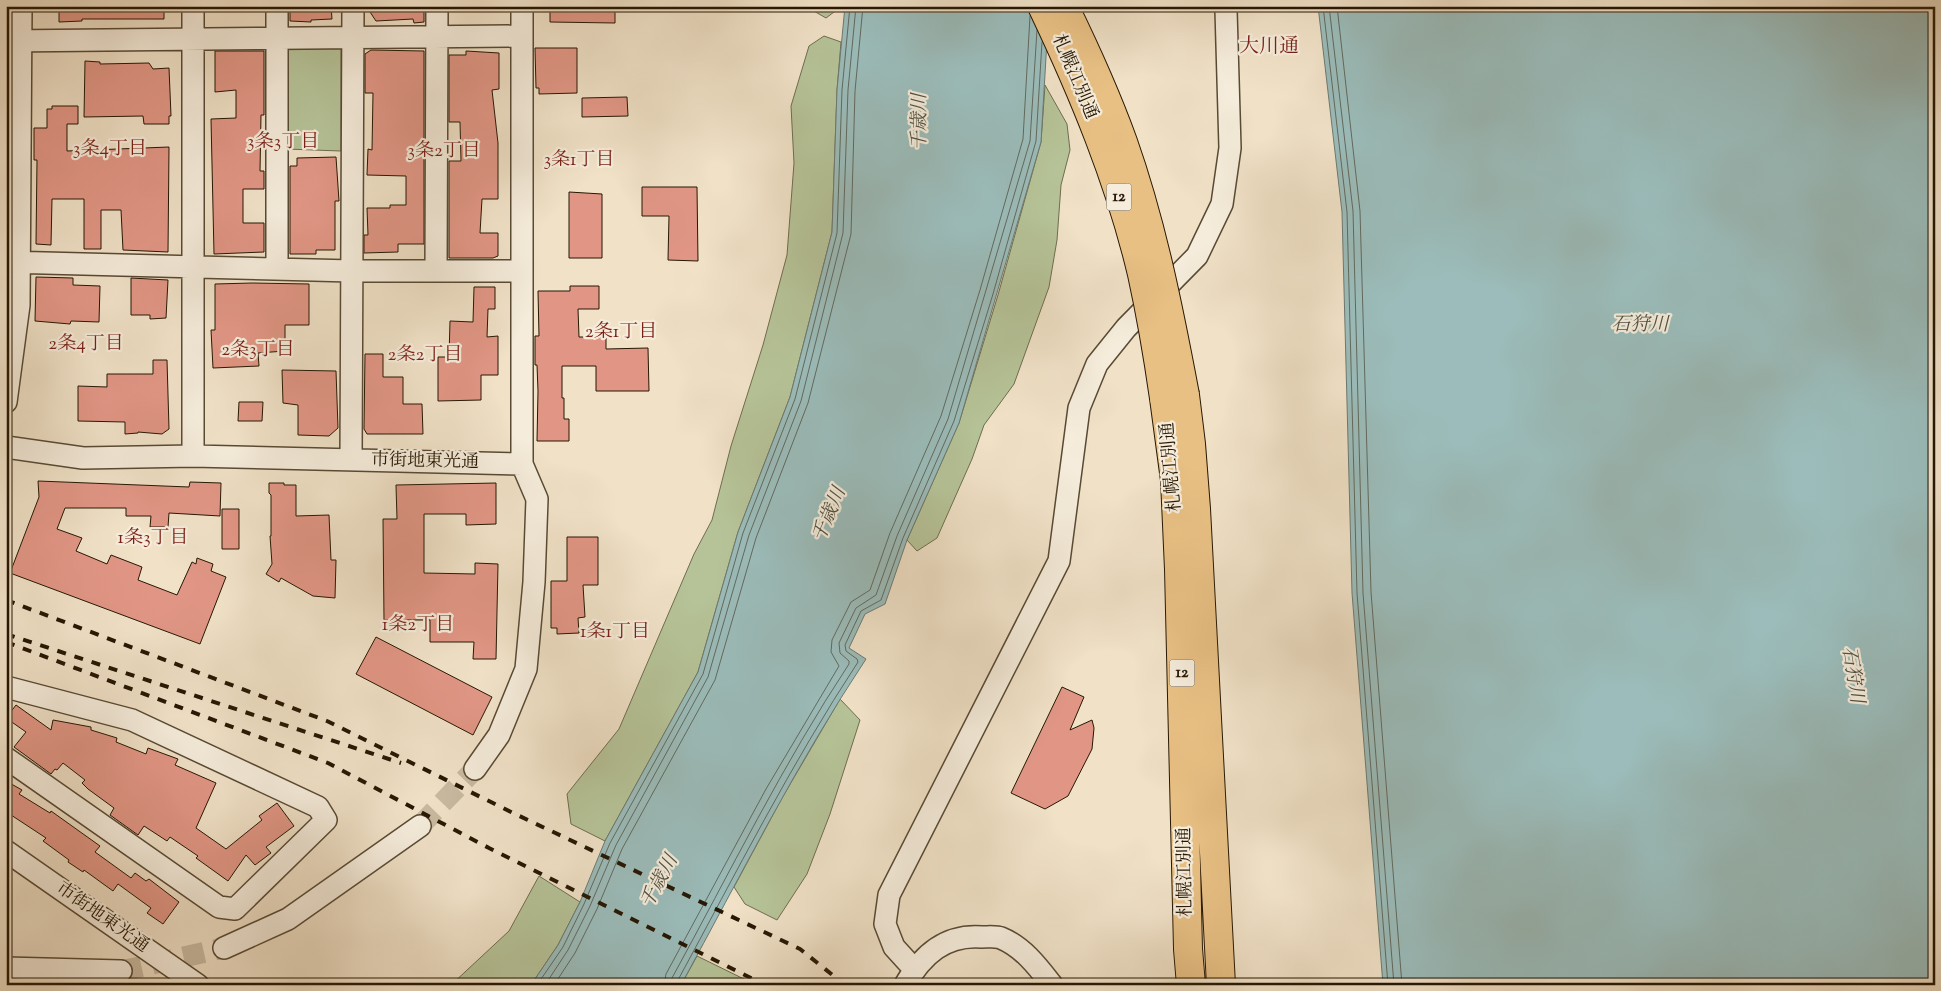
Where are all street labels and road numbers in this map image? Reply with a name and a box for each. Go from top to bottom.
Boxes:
street label: 札幌江別通 [1044,30,1104,124]
road number: 12 [1106,183,1132,210]
street label: 札幌江別通 [1155,421,1189,513]
street label: 市街地東光通 [371,448,479,476]
road number: 12 [1170,660,1194,686]
street label: 札幌江別通 [1172,827,1200,917]
street label: 市街地東光通 [50,876,154,960]

